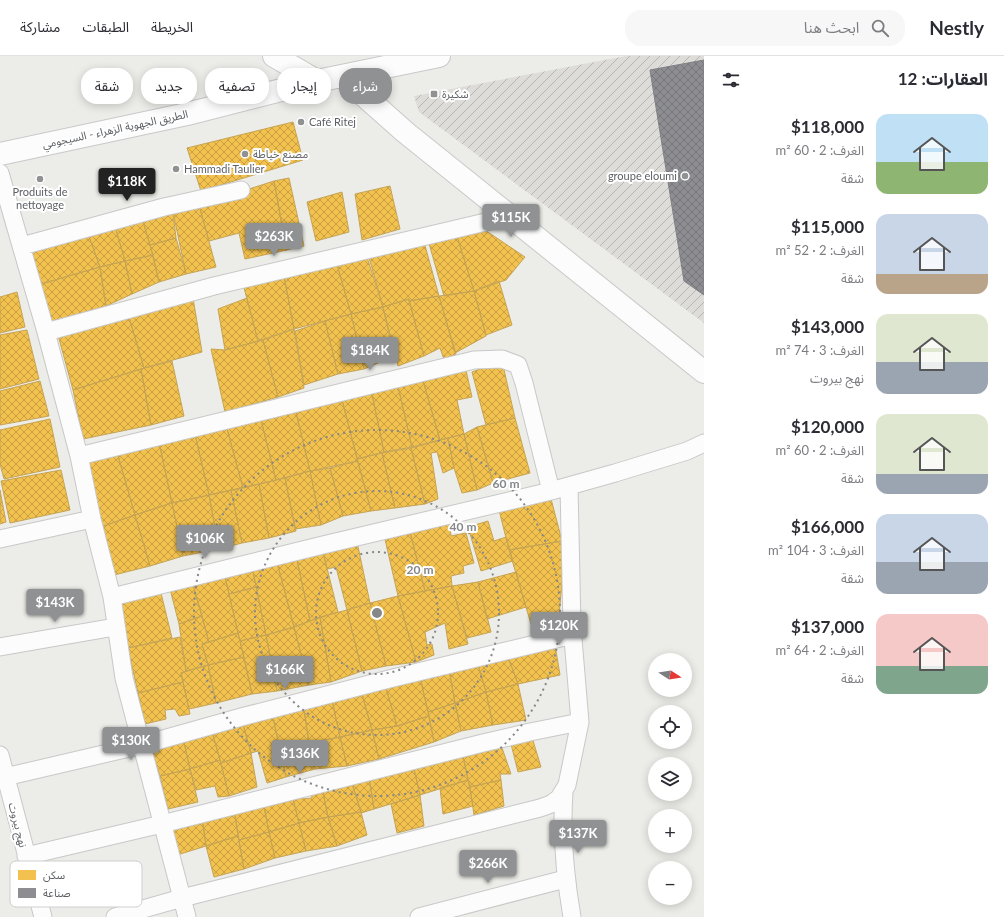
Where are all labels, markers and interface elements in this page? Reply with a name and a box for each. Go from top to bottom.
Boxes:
search box [625,10,905,46]
text: Nestly [929,16,984,39]
icon: search [869,17,891,39]
text: مشاركة [20,18,60,35]
text: الطبقات [82,18,129,35]
text: الخريطة [151,18,193,35]
text: ابحث هنا [804,18,859,36]
chip: شقة [81,68,133,104]
chip: جديد [141,68,197,104]
chip: تصفية [205,68,269,104]
chip: إيجار [277,68,331,104]
chip: شراء [339,68,392,104]
text: العقارات: 12 [898,68,988,89]
icon: filters [720,69,742,91]
place label: شكيرة [442,87,469,101]
marker: شكيرة [429,89,439,99]
street label: الطريق الجهوية الزهراء - السيجومي [41,107,190,154]
place label: Café Ritej [309,115,356,128]
text: $118,000 [791,116,864,137]
marker: Café Ritej [296,117,306,127]
icon: home [908,130,956,178]
text: الغرف: 2 · 60 m² [776,142,864,158]
place label: مصنع خياطة [253,147,308,162]
marker: مصنع خياطة [240,149,250,159]
place label: Hammadi Taulier [184,162,264,175]
marker: Hammadi Taulier [171,164,181,174]
pin: $118K [99,168,155,202]
place label: groupe eloumi [608,169,677,182]
text: شقة [841,170,864,186]
marker: groupe eloumi [680,171,690,181]
text: $118K [107,173,147,189]
marker: Produits de nettoyage [35,174,45,184]
place label: Produits de nettoyage [13,185,68,211]
pin: $115K [483,204,539,238]
text: $115K [491,209,531,225]
text: $115,000 [791,216,864,237]
pin: $263K [246,223,302,257]
text: $263K [254,228,294,244]
icon: home [908,230,956,278]
text: الغرف: 2 · 52 m² [776,242,864,258]
text: شقة [841,270,864,286]
text: $143,000 [791,316,864,337]
icon: home [908,330,956,378]
pin: $184K [342,337,398,371]
text: $184K [350,342,390,358]
text: الغرف: 3 · 74 m² [776,342,864,358]
text: نهج بيروت [810,370,864,386]
text: $120,000 [791,416,864,437]
icon: home [908,430,956,478]
text: الغرف: 2 · 60 m² [776,442,864,458]
text: شقة [841,470,864,486]
text: 60 m [493,476,519,491]
text: $166,000 [791,516,864,537]
text: 40 m [450,519,476,534]
pin: $106K [177,525,233,559]
text: $106K [185,530,225,546]
icon: home [908,530,956,578]
text: الغرف: 3 · 104 m² [768,542,864,558]
text: 20 m [407,562,433,577]
text: شقة [841,570,864,586]
pin: $143K [27,589,83,623]
text: $143K [35,594,75,610]
centre of rings [370,606,384,620]
pin: $120K [531,612,587,646]
text: $137,000 [791,616,864,637]
text: $120K [539,617,579,633]
icon: home [908,630,956,678]
text: الغرف: 2 · 64 m² [776,642,864,658]
north arrow [648,653,692,697]
map controls [648,653,692,905]
pin: $166K [257,656,313,690]
text: $166K [265,661,305,677]
text: شقة [841,670,864,686]
button: locate [648,705,692,749]
pin: $130K [103,727,159,761]
text: $130K [111,732,151,748]
pin: $136K [272,740,328,774]
text: $136K [280,745,320,761]
button: layers [648,757,692,801]
street label: نهج بيروت [5,801,30,849]
button: + [648,809,692,853]
pin: $137K [550,820,606,854]
text: $137K [558,825,598,841]
pin: $266K [460,850,516,884]
text: $266K [468,855,508,871]
legend [10,861,142,907]
button: − [648,861,692,905]
text: سكن [43,868,66,882]
text: صناعة [43,886,71,899]

